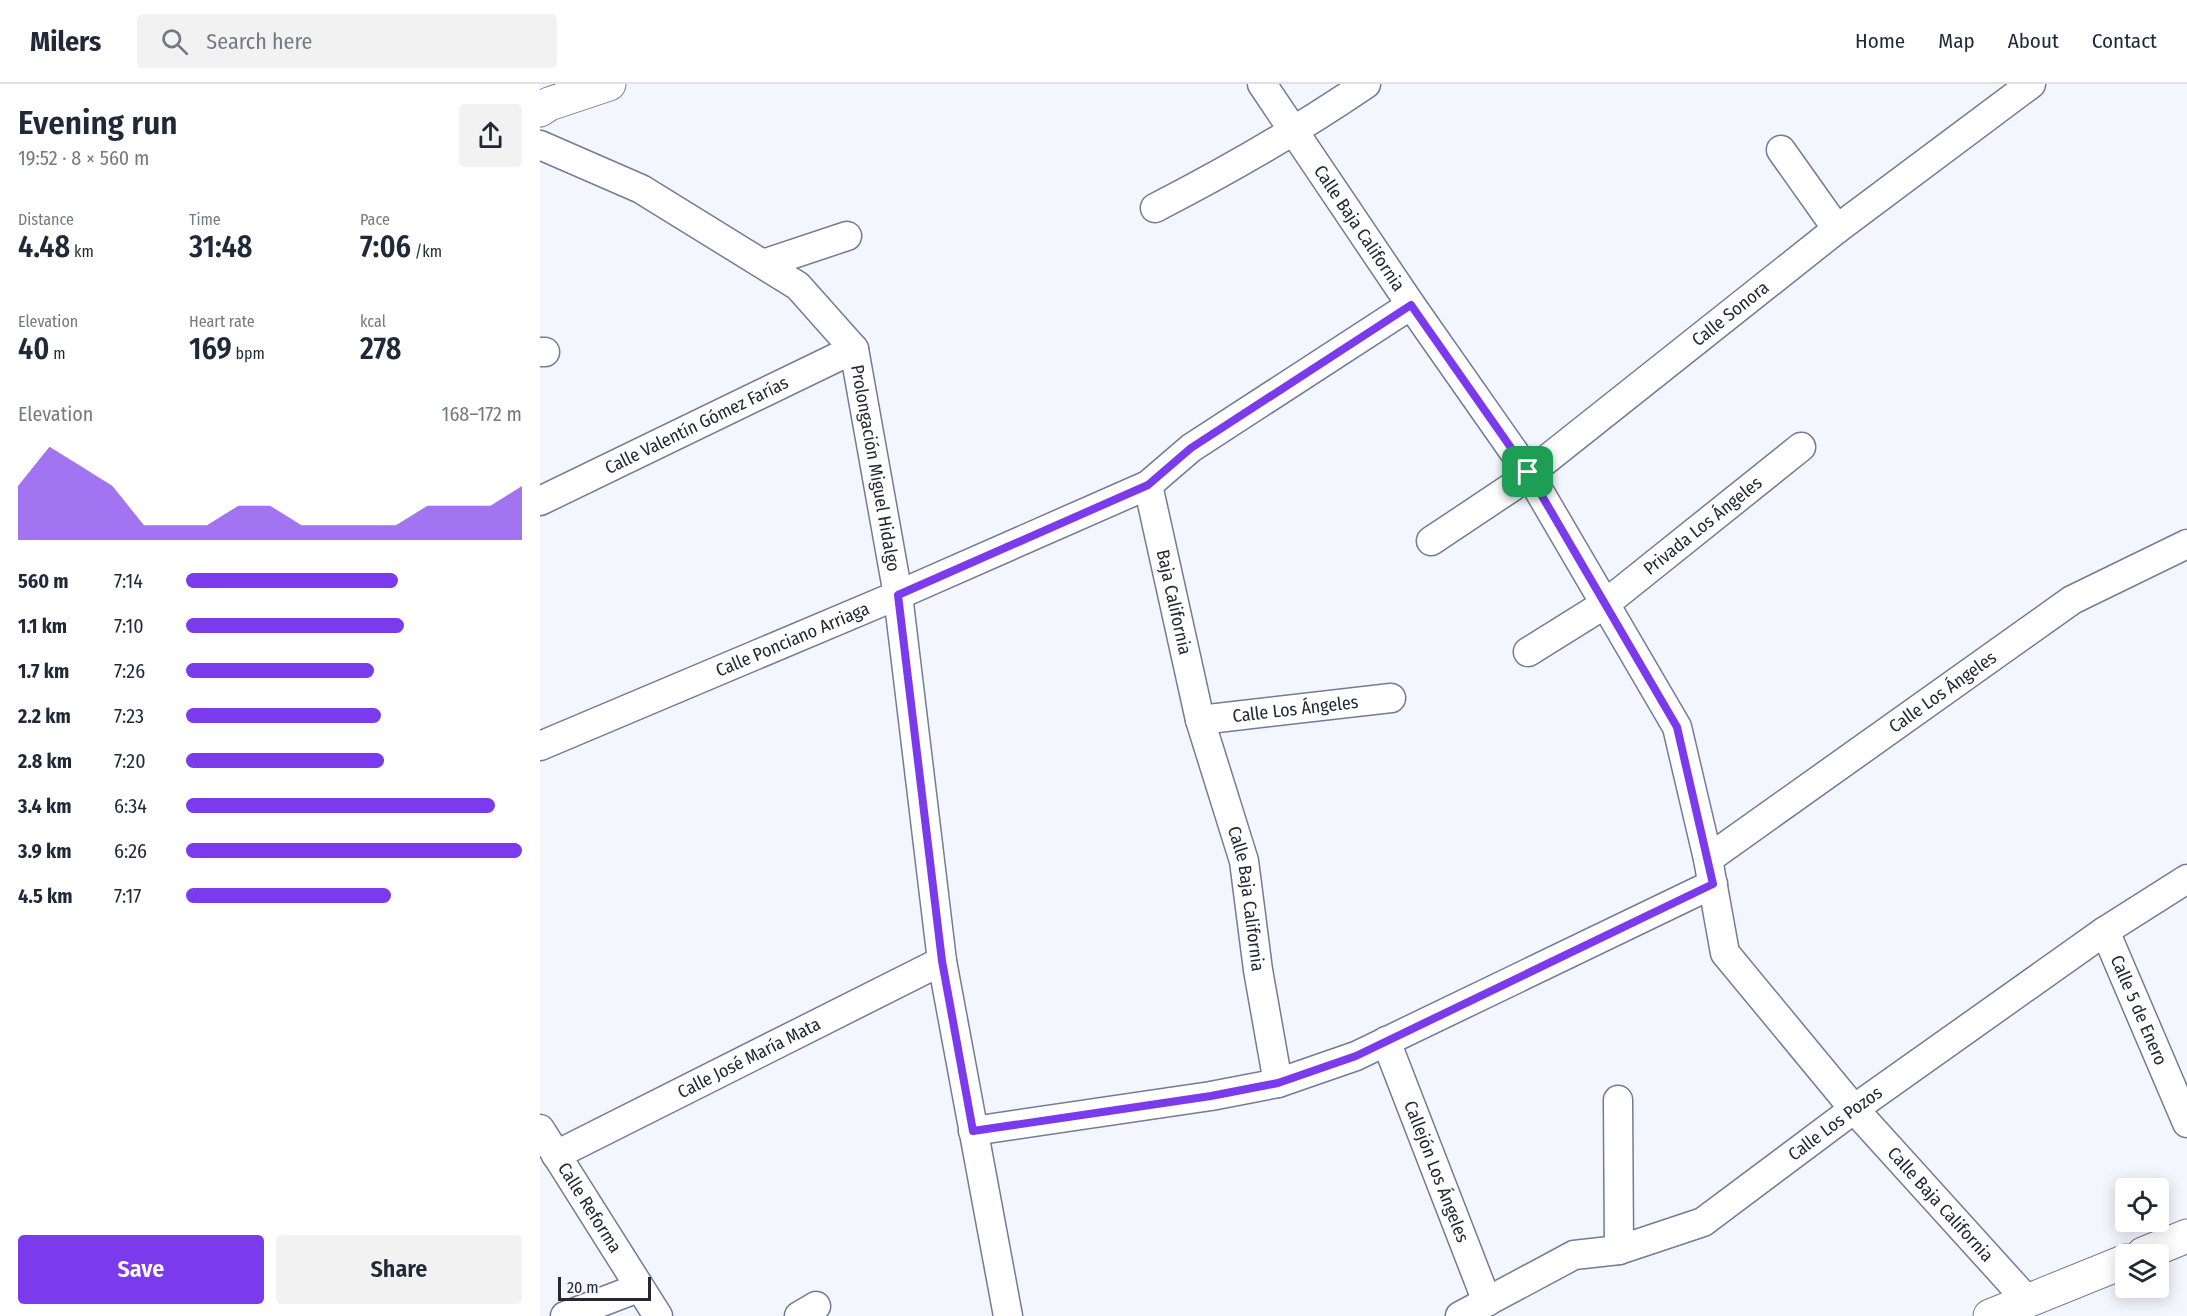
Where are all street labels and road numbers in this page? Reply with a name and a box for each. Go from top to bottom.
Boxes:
street label: Calle Baja California [1309,161,1410,296]
street label: Calle Sonora [1687,276,1773,351]
street label: Prolongación Miguel Hidalgo [846,363,905,573]
street label: Calle Valentín Gómez Farías [601,371,792,479]
street label: Privada Los Ángeles [1639,471,1767,580]
street label: Baja California [1152,548,1196,657]
street label: Calle Ponciano Arriaga [712,597,873,682]
street label: Calle Los Ángeles [1885,646,2001,738]
street label: Calle Los Ángeles [1231,691,1360,727]
street label: Calle Baja California [1223,823,1269,973]
street label: Calle 5 de Enero [2106,952,2172,1068]
street label: Calle José María Mata [674,1013,824,1103]
street label: Calle Los Pozos [1784,1081,1887,1165]
street label: Callejón Los Ángeles [1399,1098,1474,1246]
street label: Calle Baja California [1883,1142,1998,1266]
street label: Calle Reforma [553,1158,626,1257]

